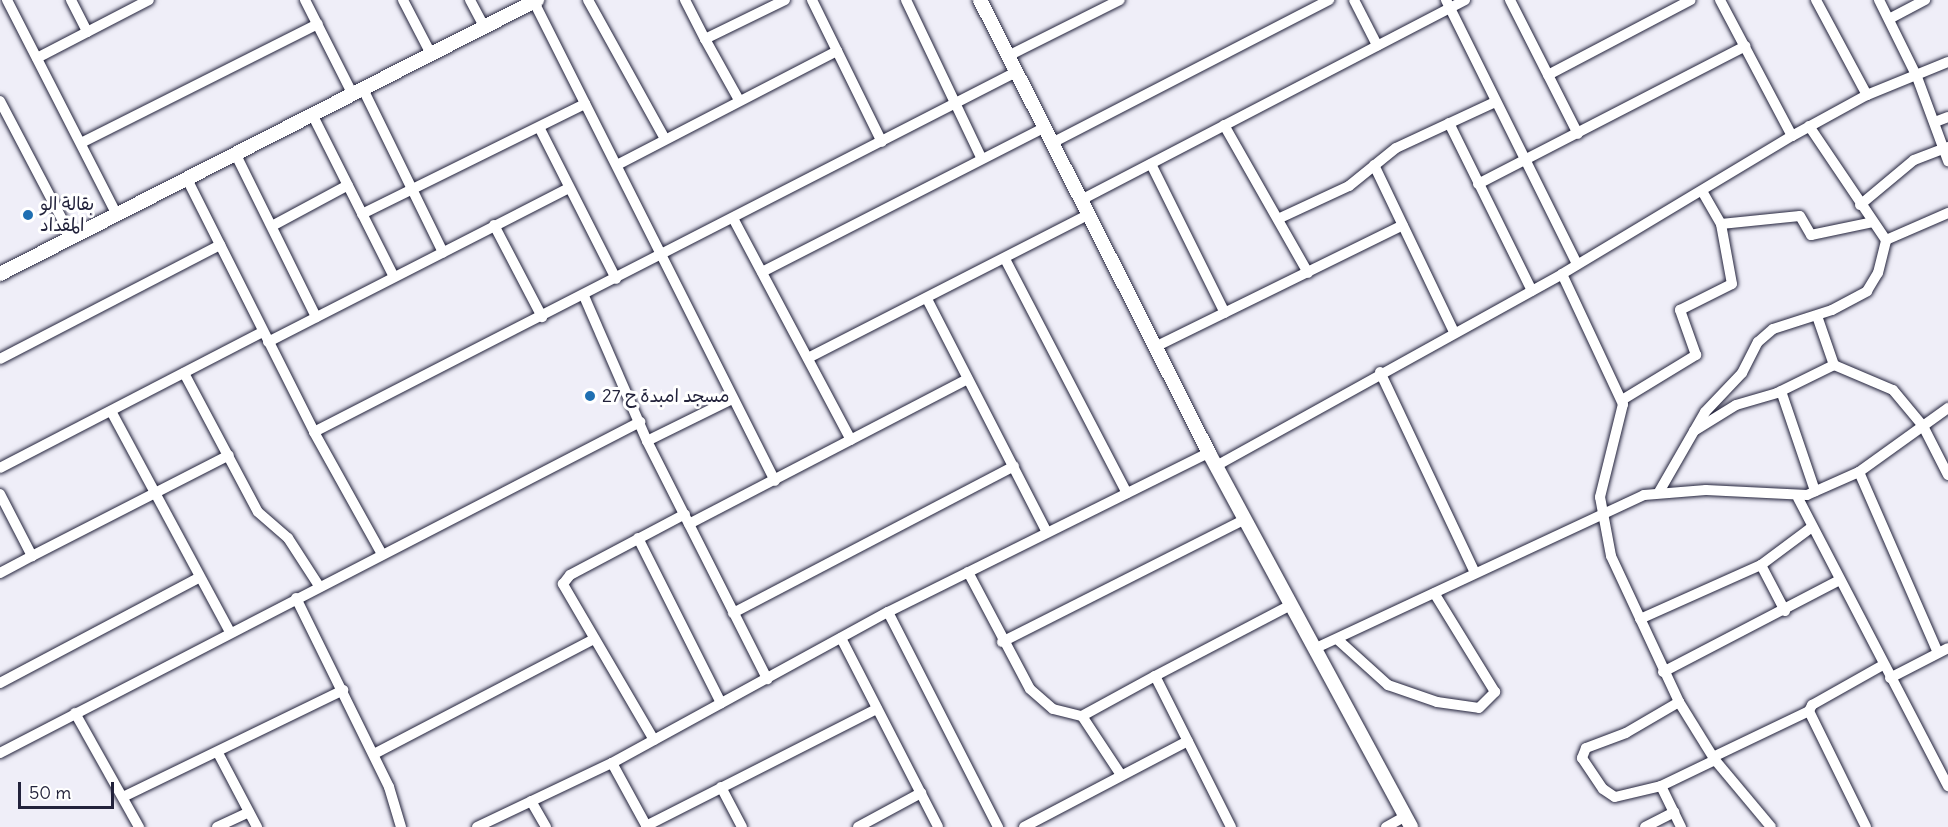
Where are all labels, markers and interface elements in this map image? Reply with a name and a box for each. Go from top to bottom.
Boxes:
place label: بقالة الو المقداد [40,194,94,236]
marker: بقالة الو المقداد [21,208,35,222]
place label: مسجد امبدة ح 27 [602,385,729,407]
marker: مسجد امبدة ح 27 [583,389,597,403]
scale bar [21,770,117,808]
text: 50 m [29,781,71,804]

